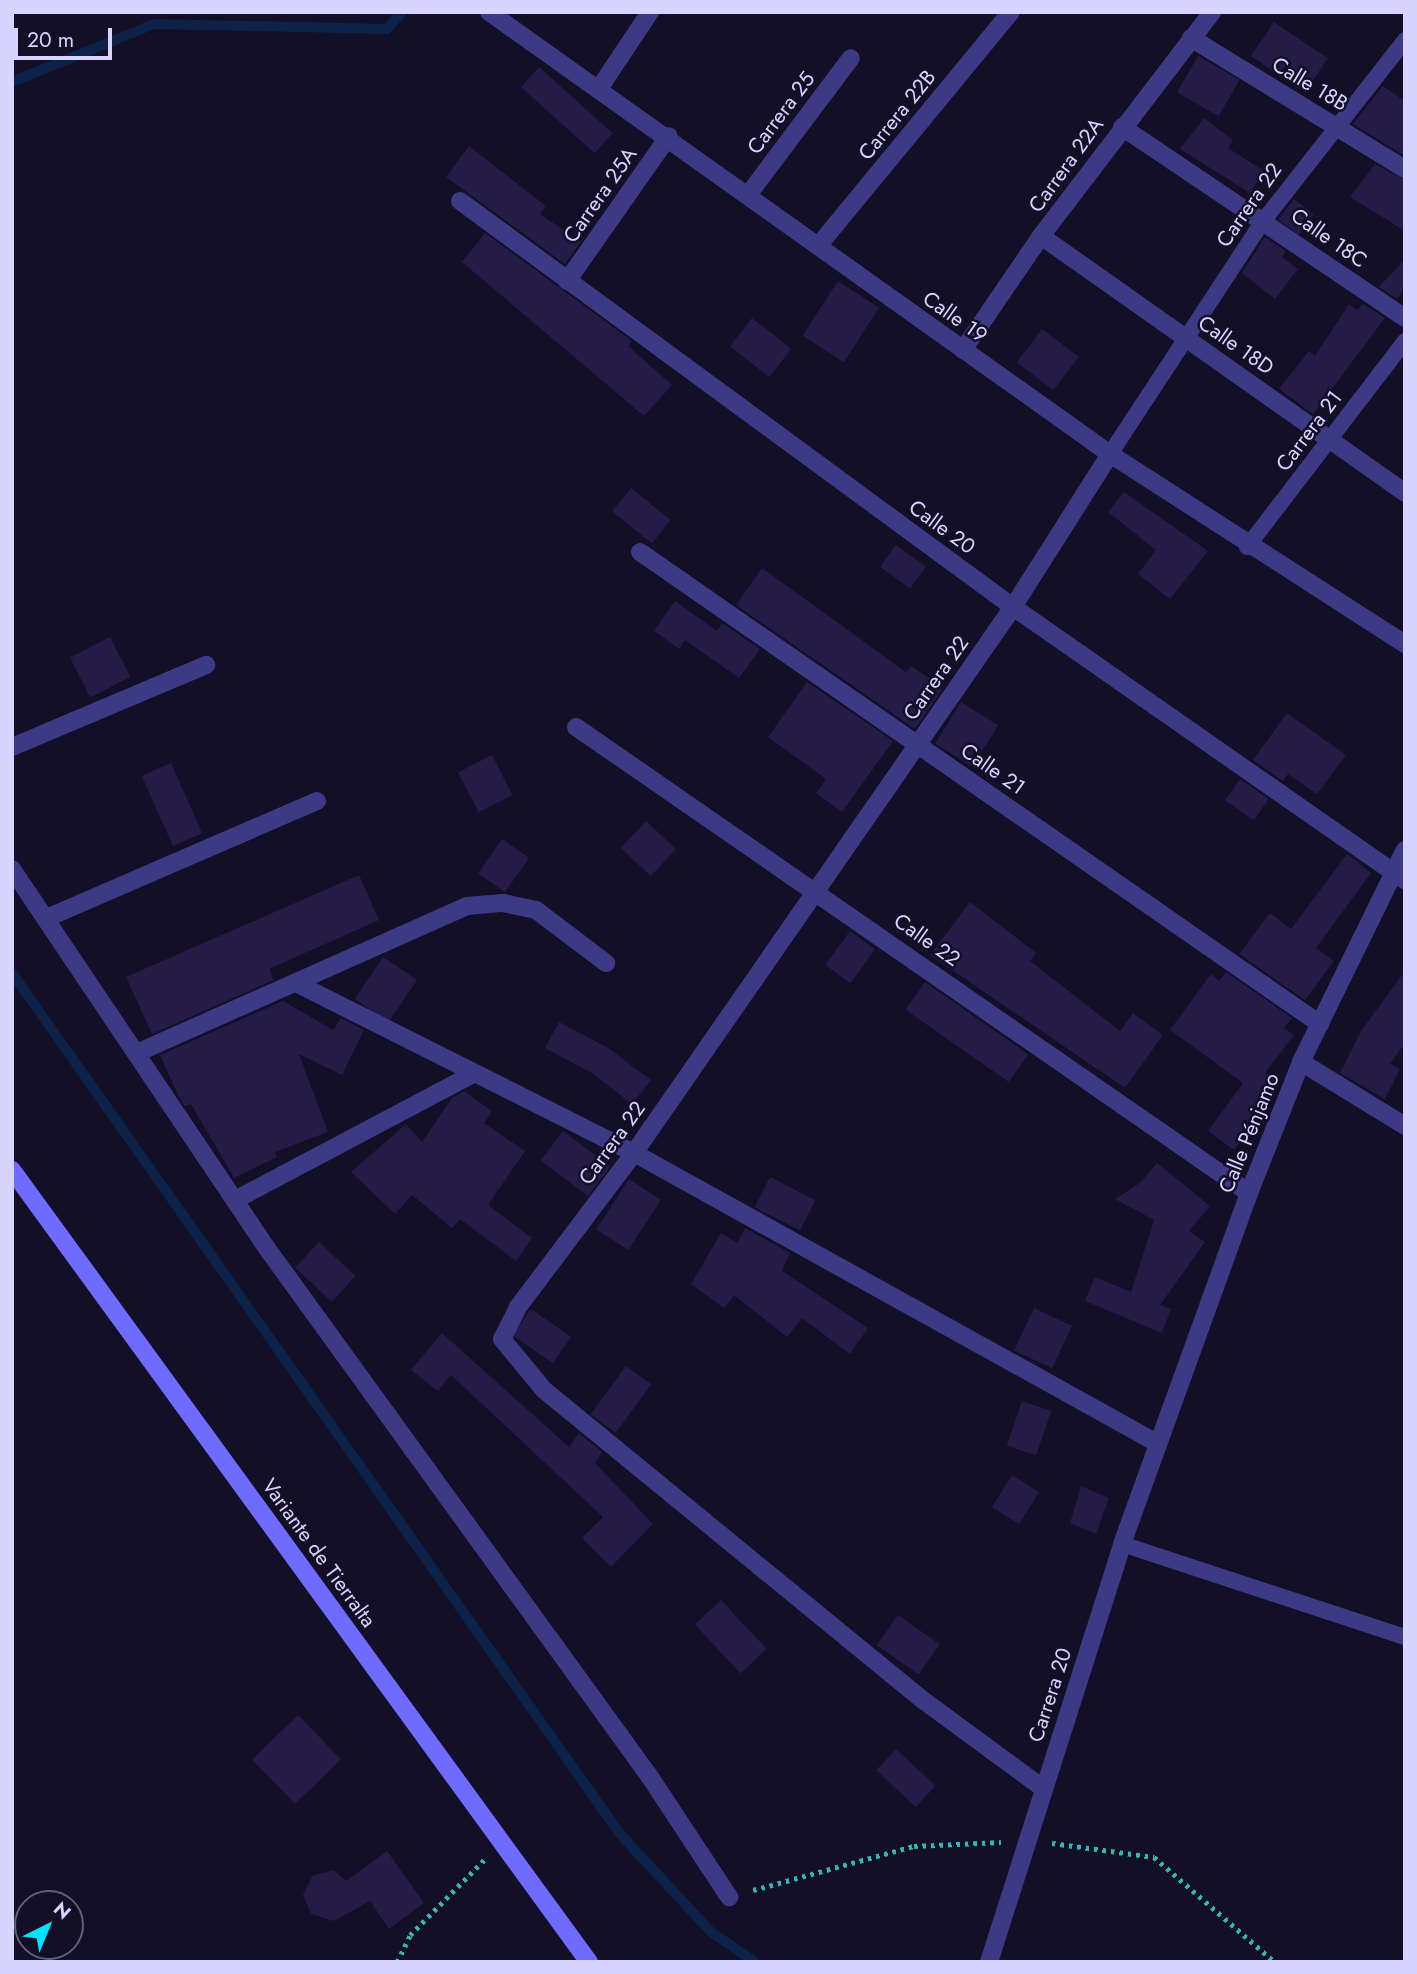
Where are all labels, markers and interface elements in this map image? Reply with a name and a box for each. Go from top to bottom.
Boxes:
scale bar [18,14,116,58]
text: 20 m [27,25,74,55]
street label: Calle 18B [1268,52,1352,116]
street label: Carrera 22B [853,65,941,165]
street label: Carrera 25 [742,67,820,159]
street label: Carrera 22A [1023,113,1109,217]
street label: Carrera 25A [558,142,642,248]
street label: Carrera 22 [1211,158,1287,252]
street label: Calle 18C [1286,203,1372,273]
street label: Calle 19 [918,286,992,348]
street label: Calle 18D [1193,310,1279,380]
street label: Carrera 21 [1271,386,1347,476]
street label: Calle 20 [904,495,980,559]
street label: Carrera 22 [898,631,974,725]
street label: Calle 21 [956,738,1030,800]
street label: Calle 22 [889,908,965,972]
street label: Calle Pénjamo [1213,1069,1285,1197]
street label: Carrera 22 [573,1096,651,1190]
street label: Variante de Tierralta [257,1474,381,1632]
street label: Carrera 20 [1023,1645,1077,1745]
north arrow [14,1890,84,1960]
text: N [48,1896,77,1926]

